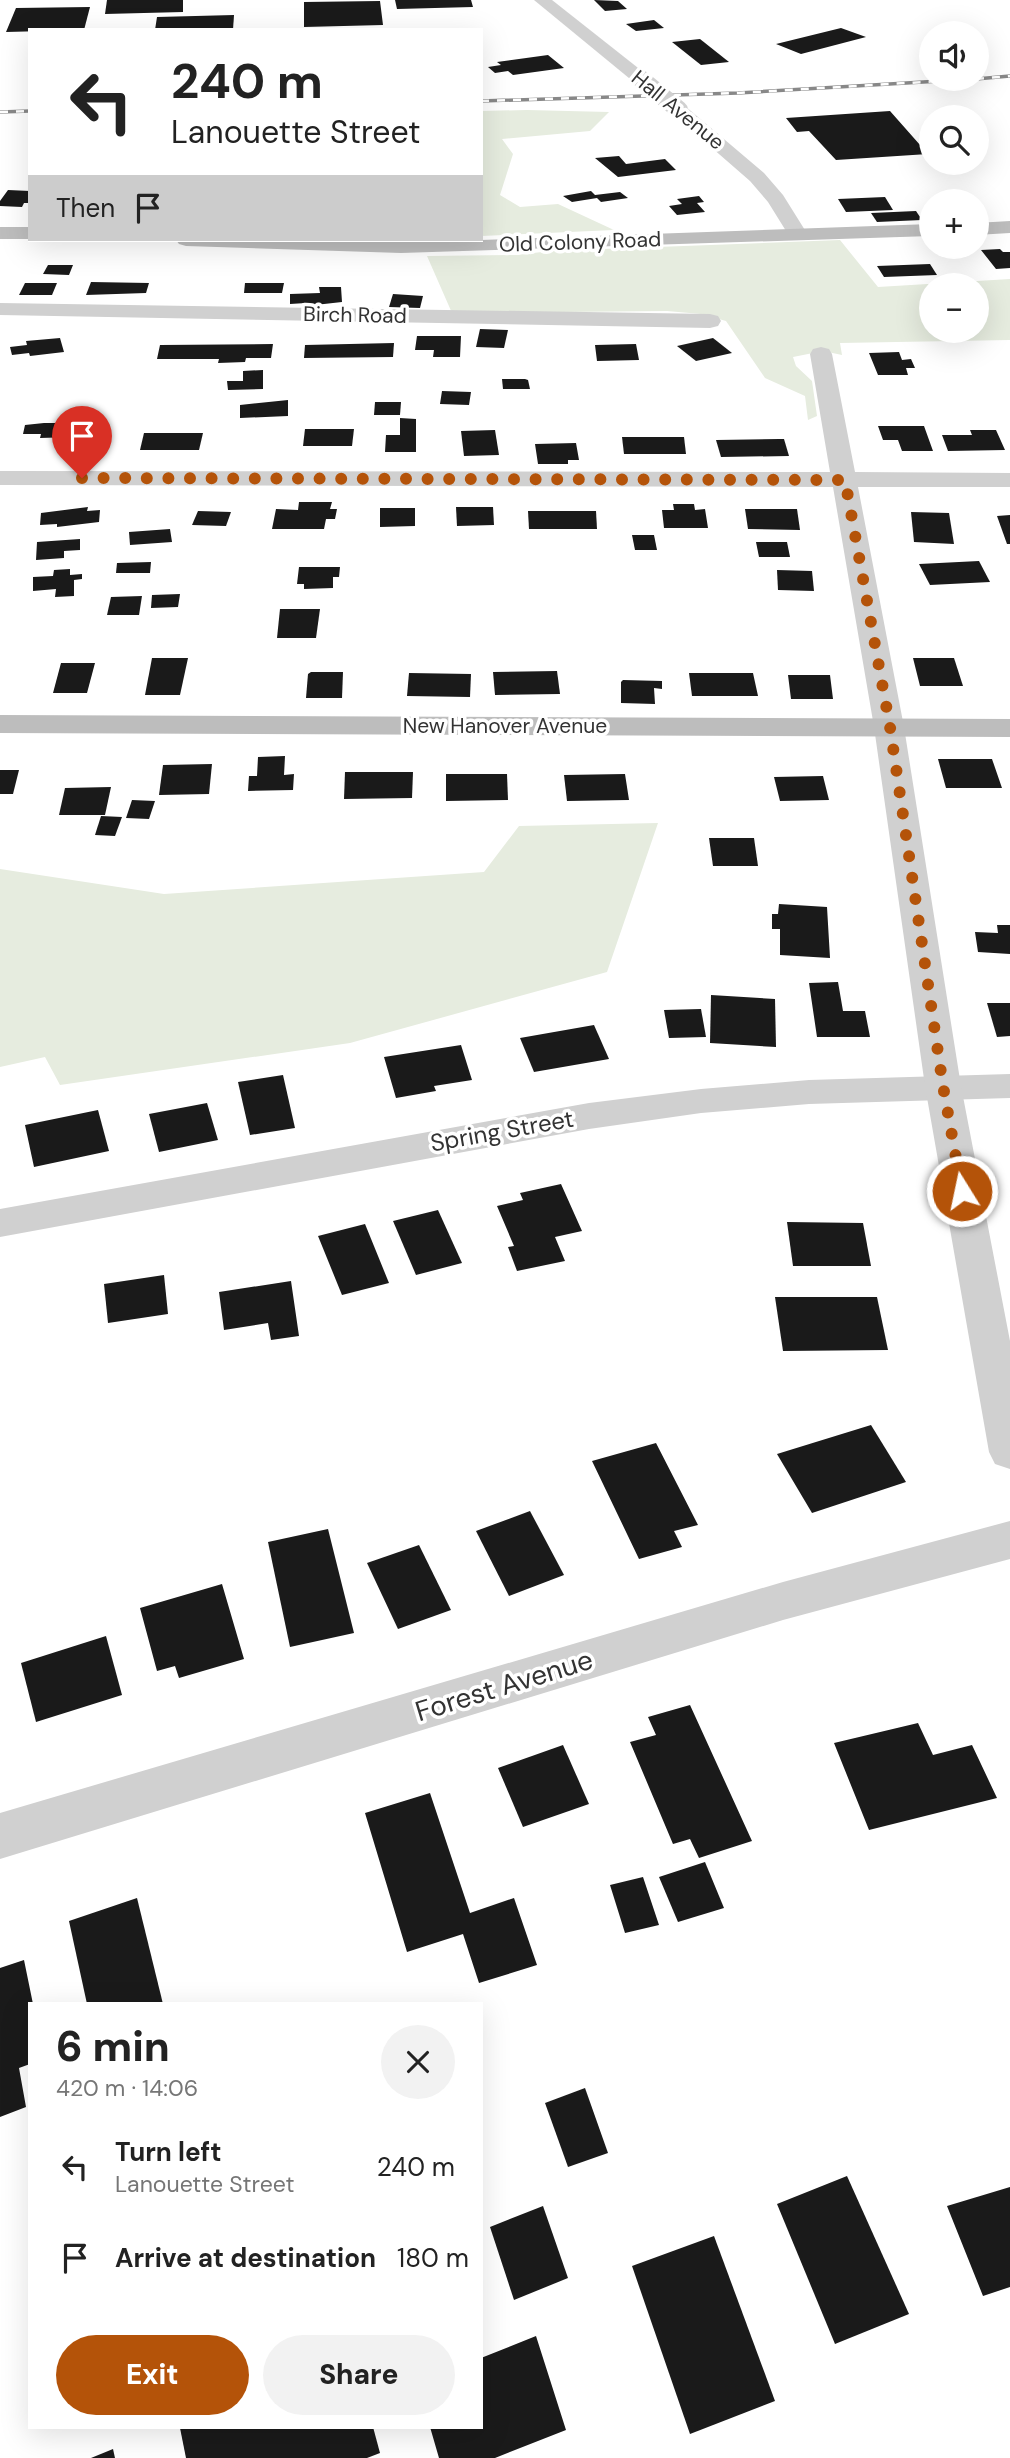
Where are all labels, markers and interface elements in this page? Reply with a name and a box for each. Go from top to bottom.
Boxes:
map controls [919,21,989,343]
button: sound [919,21,989,91]
text: 240 m [171,49,323,113]
icon: left [56,56,147,147]
street label: Hall Avenue [626,64,730,156]
button: search [919,105,989,175]
text: Lanouette Street [171,111,421,153]
icon: arrive [129,189,167,227]
button: + [919,189,989,259]
text: Then [56,191,115,225]
street label: Old Colony Road [498,225,662,259]
button: − [919,273,989,343]
street label: Birch Road [303,300,407,330]
pin [52,406,112,478]
icon: arrive [63,417,101,455]
street label: New Hanover Avenue [403,712,607,740]
street label: Spring Street [428,1103,576,1158]
position arrow [925,1154,999,1228]
street label: Forest Avenue [411,1641,597,1730]
text: 6 min [56,2019,170,2074]
button: close [381,2025,455,2099]
text: 420 m · 14:06 [56,2073,198,2103]
text: Turn left [115,2135,222,2169]
icon: left [56,2148,94,2186]
text: 240 m [377,2150,455,2184]
text: Lanouette Street [115,2169,294,2199]
icon: arrive [56,2239,94,2277]
text: Arrive at destination [115,2241,376,2275]
text: 180 m [397,2241,469,2275]
button: Exit [56,2335,249,2415]
button: Share [263,2335,455,2415]

